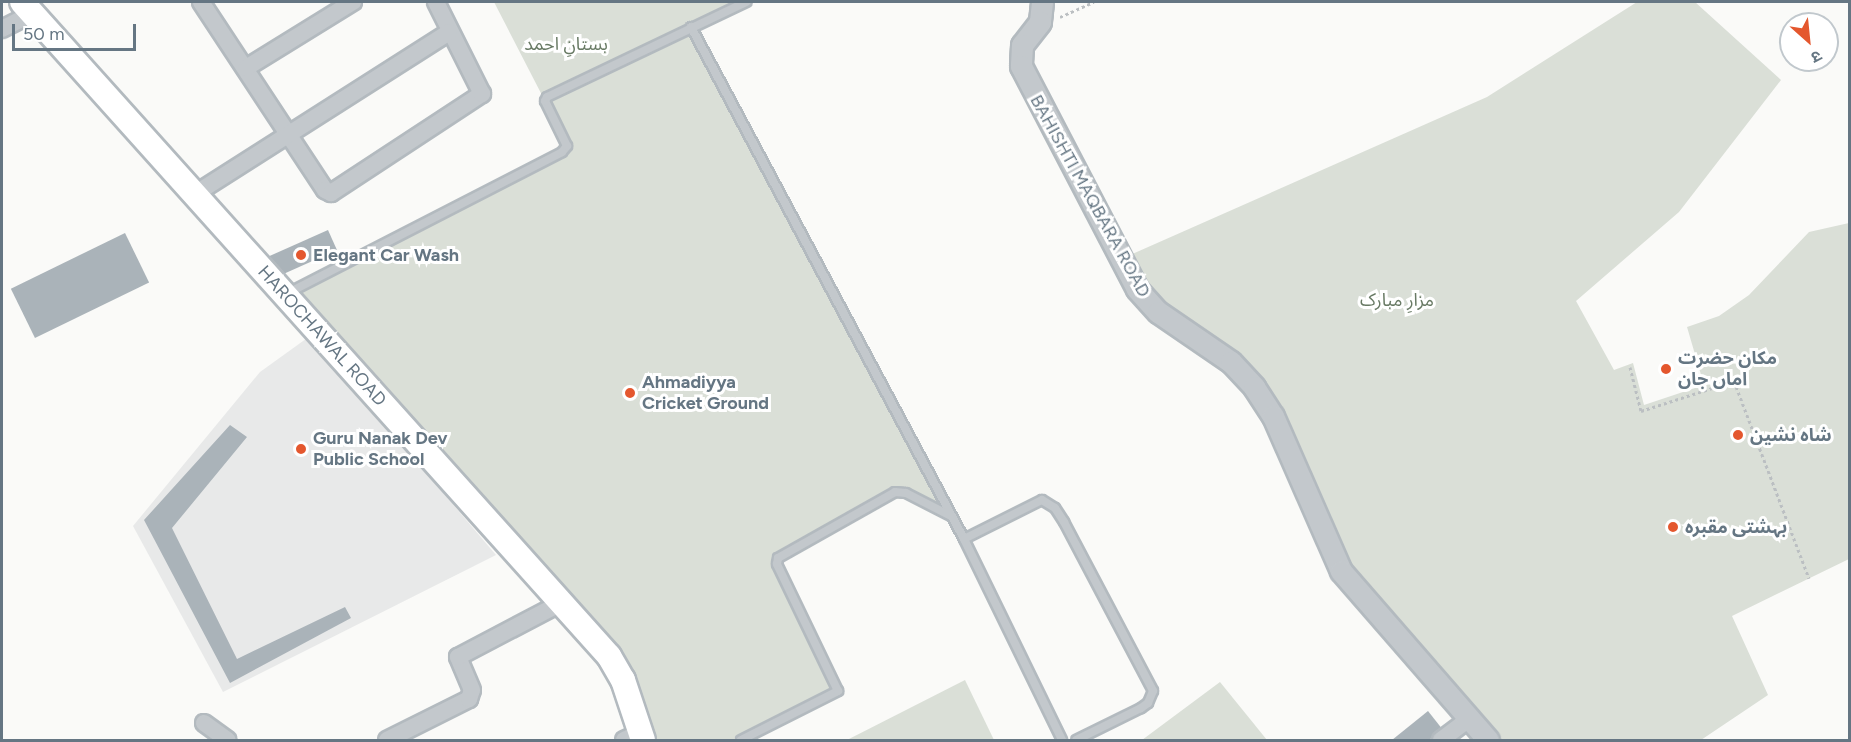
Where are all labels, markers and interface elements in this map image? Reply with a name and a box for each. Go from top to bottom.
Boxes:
scale bar [15,12,140,50]
north arrow [1779,12,1839,72]
text: 50 m [23,23,65,45]
park label: بستانِ احمد [524,33,608,55]
text: उ [1808,46,1825,67]
street label: BAHISHTI MAQBARA ROAD [1025,91,1155,301]
place label: Elegant Car Wash [313,244,459,266]
marker: Elegant Car Wash [294,248,308,262]
street label: HAROCHAWAL ROAD [253,261,391,411]
park label: مزارِ مبارک [1360,289,1434,311]
place label: مکان حضرت اماں جان [1678,348,1777,391]
marker: مکان حضرت اماں جان [1659,362,1673,376]
place label: Ahmadiyya Cricket Ground [642,372,769,415]
marker: Ahmadiyya Cricket Ground [623,386,637,400]
place label: شاہ نشین [1750,424,1831,446]
place label: Guru Nanak Dev Public School [313,428,447,470]
marker: شاہ نشین [1731,428,1745,442]
marker: Guru Nanak Dev Public School [294,442,308,456]
place label: بہشتی مقبرہ [1685,516,1787,538]
marker: بہشتی مقبرہ [1666,520,1680,534]

